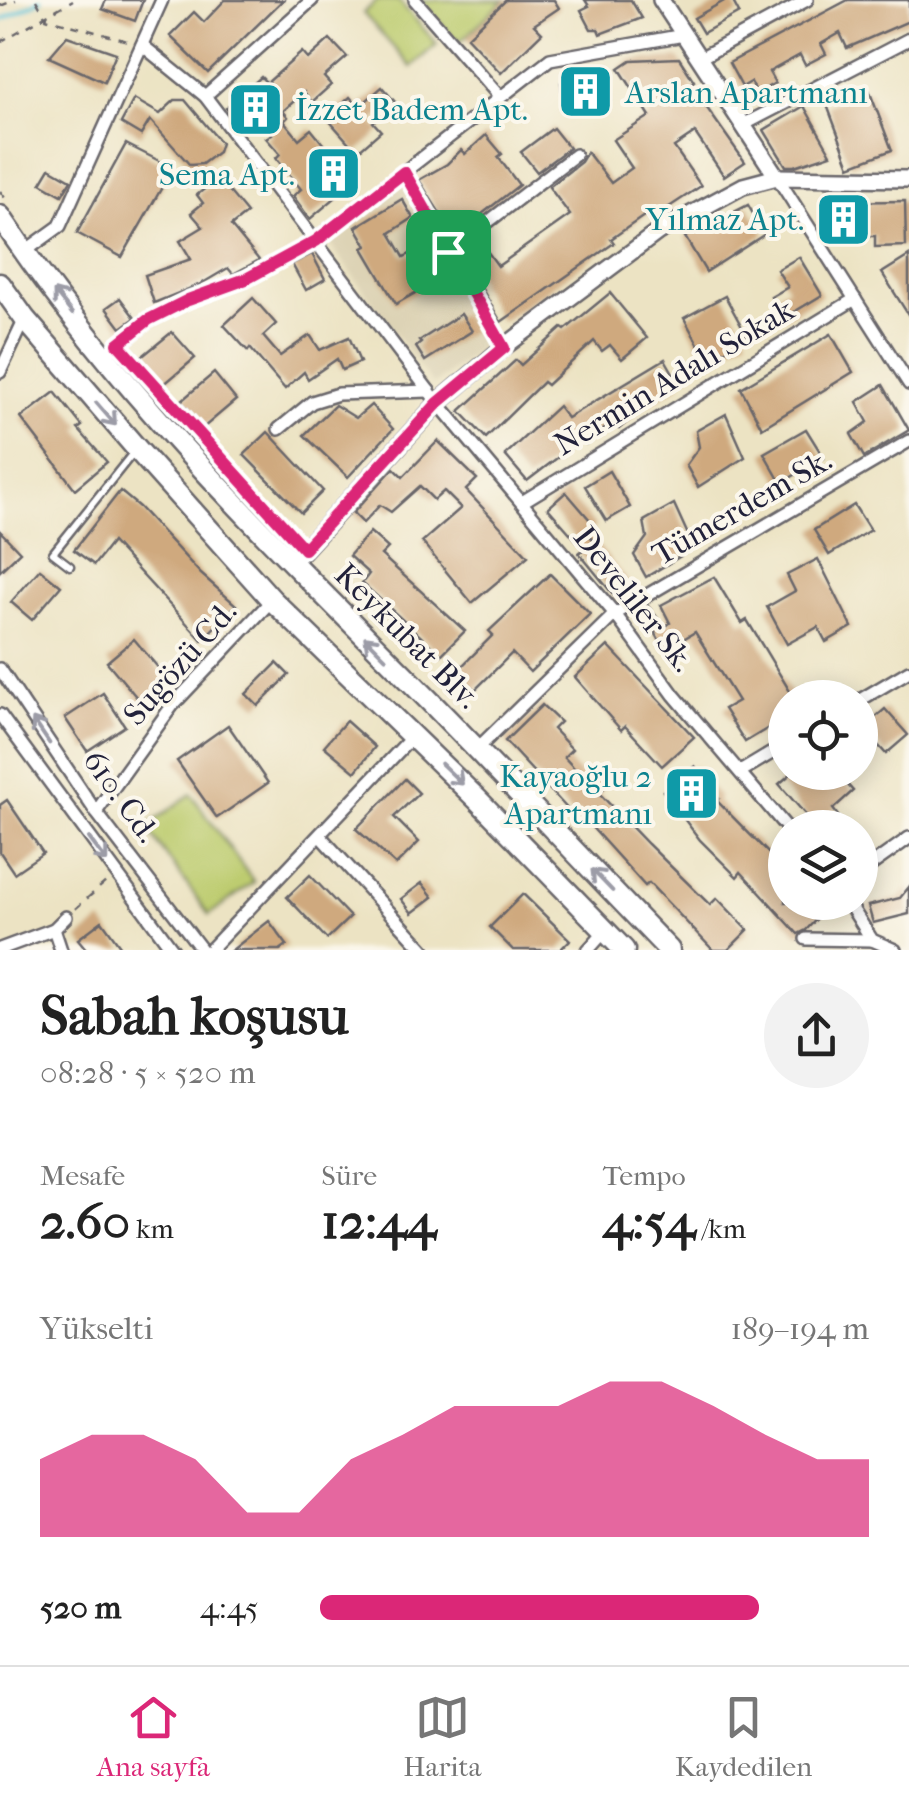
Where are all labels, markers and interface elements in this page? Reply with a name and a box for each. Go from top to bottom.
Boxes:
building icon: Arslan Apartmanı [556,62,616,122]
place label: Arslan Apartmanı [623,74,868,111]
building icon: İzzet Badem Apt. [226,79,286,139]
place label: İzzet Badem Apt. [295,91,528,128]
building icon: Sema Apt. [304,144,364,204]
place label: Sema Apt. [159,156,295,193]
building icon: Yılmaz Apt. [813,189,873,249]
place label: Yılmaz Apt. [645,201,804,238]
pin [406,210,491,295]
icon: arrive [421,225,476,280]
one-way arrow [53,290,75,316]
street label: Nermin Adalı Sokak [547,291,801,463]
one-way arrow [95,400,117,426]
street label: Tümerdem Sk. [646,441,838,573]
street label: Develiler Sk. [566,519,702,679]
street label: Keykubat Blv. [327,556,487,716]
street label: Sugözü Cd. [116,593,244,733]
one-way arrow [364,635,388,659]
map controls [768,680,878,920]
button: locate [768,680,878,790]
one-way arrow [31,717,52,745]
street label: 610. Cd. [75,743,167,849]
place label: Kayaoğlu 2 Apartmanı [499,758,653,832]
one-way arrow [440,762,464,786]
building icon: Kayaoğlu 2 Apartmanı [661,764,721,824]
button: layers [768,810,878,920]
one-way arrow [88,836,109,863]
one-way arrow [590,868,614,892]
button: share [764,983,869,1088]
text: Sabah koşusu [40,984,349,1048]
text: 08:28 · 5 × 520 m [40,1054,256,1091]
text: Mesafe [40,1159,125,1192]
text: Süre [321,1159,377,1192]
text: Tempo [603,1159,686,1192]
text: 2.60 [40,1192,130,1251]
text: 12:44 [321,1192,436,1251]
text: 4:54 [603,1192,695,1251]
text: km [130,1212,174,1245]
text: /km [695,1212,746,1245]
text: Yükselti [40,1310,153,1347]
text: 189–194 m [730,1310,869,1347]
text: 520 m [40,1589,121,1626]
text: 4:45 [200,1589,259,1626]
tab: Ana sayfa [97,1690,210,1783]
tab: Harita [403,1690,482,1783]
tab: Kaydedilen [675,1690,812,1783]

